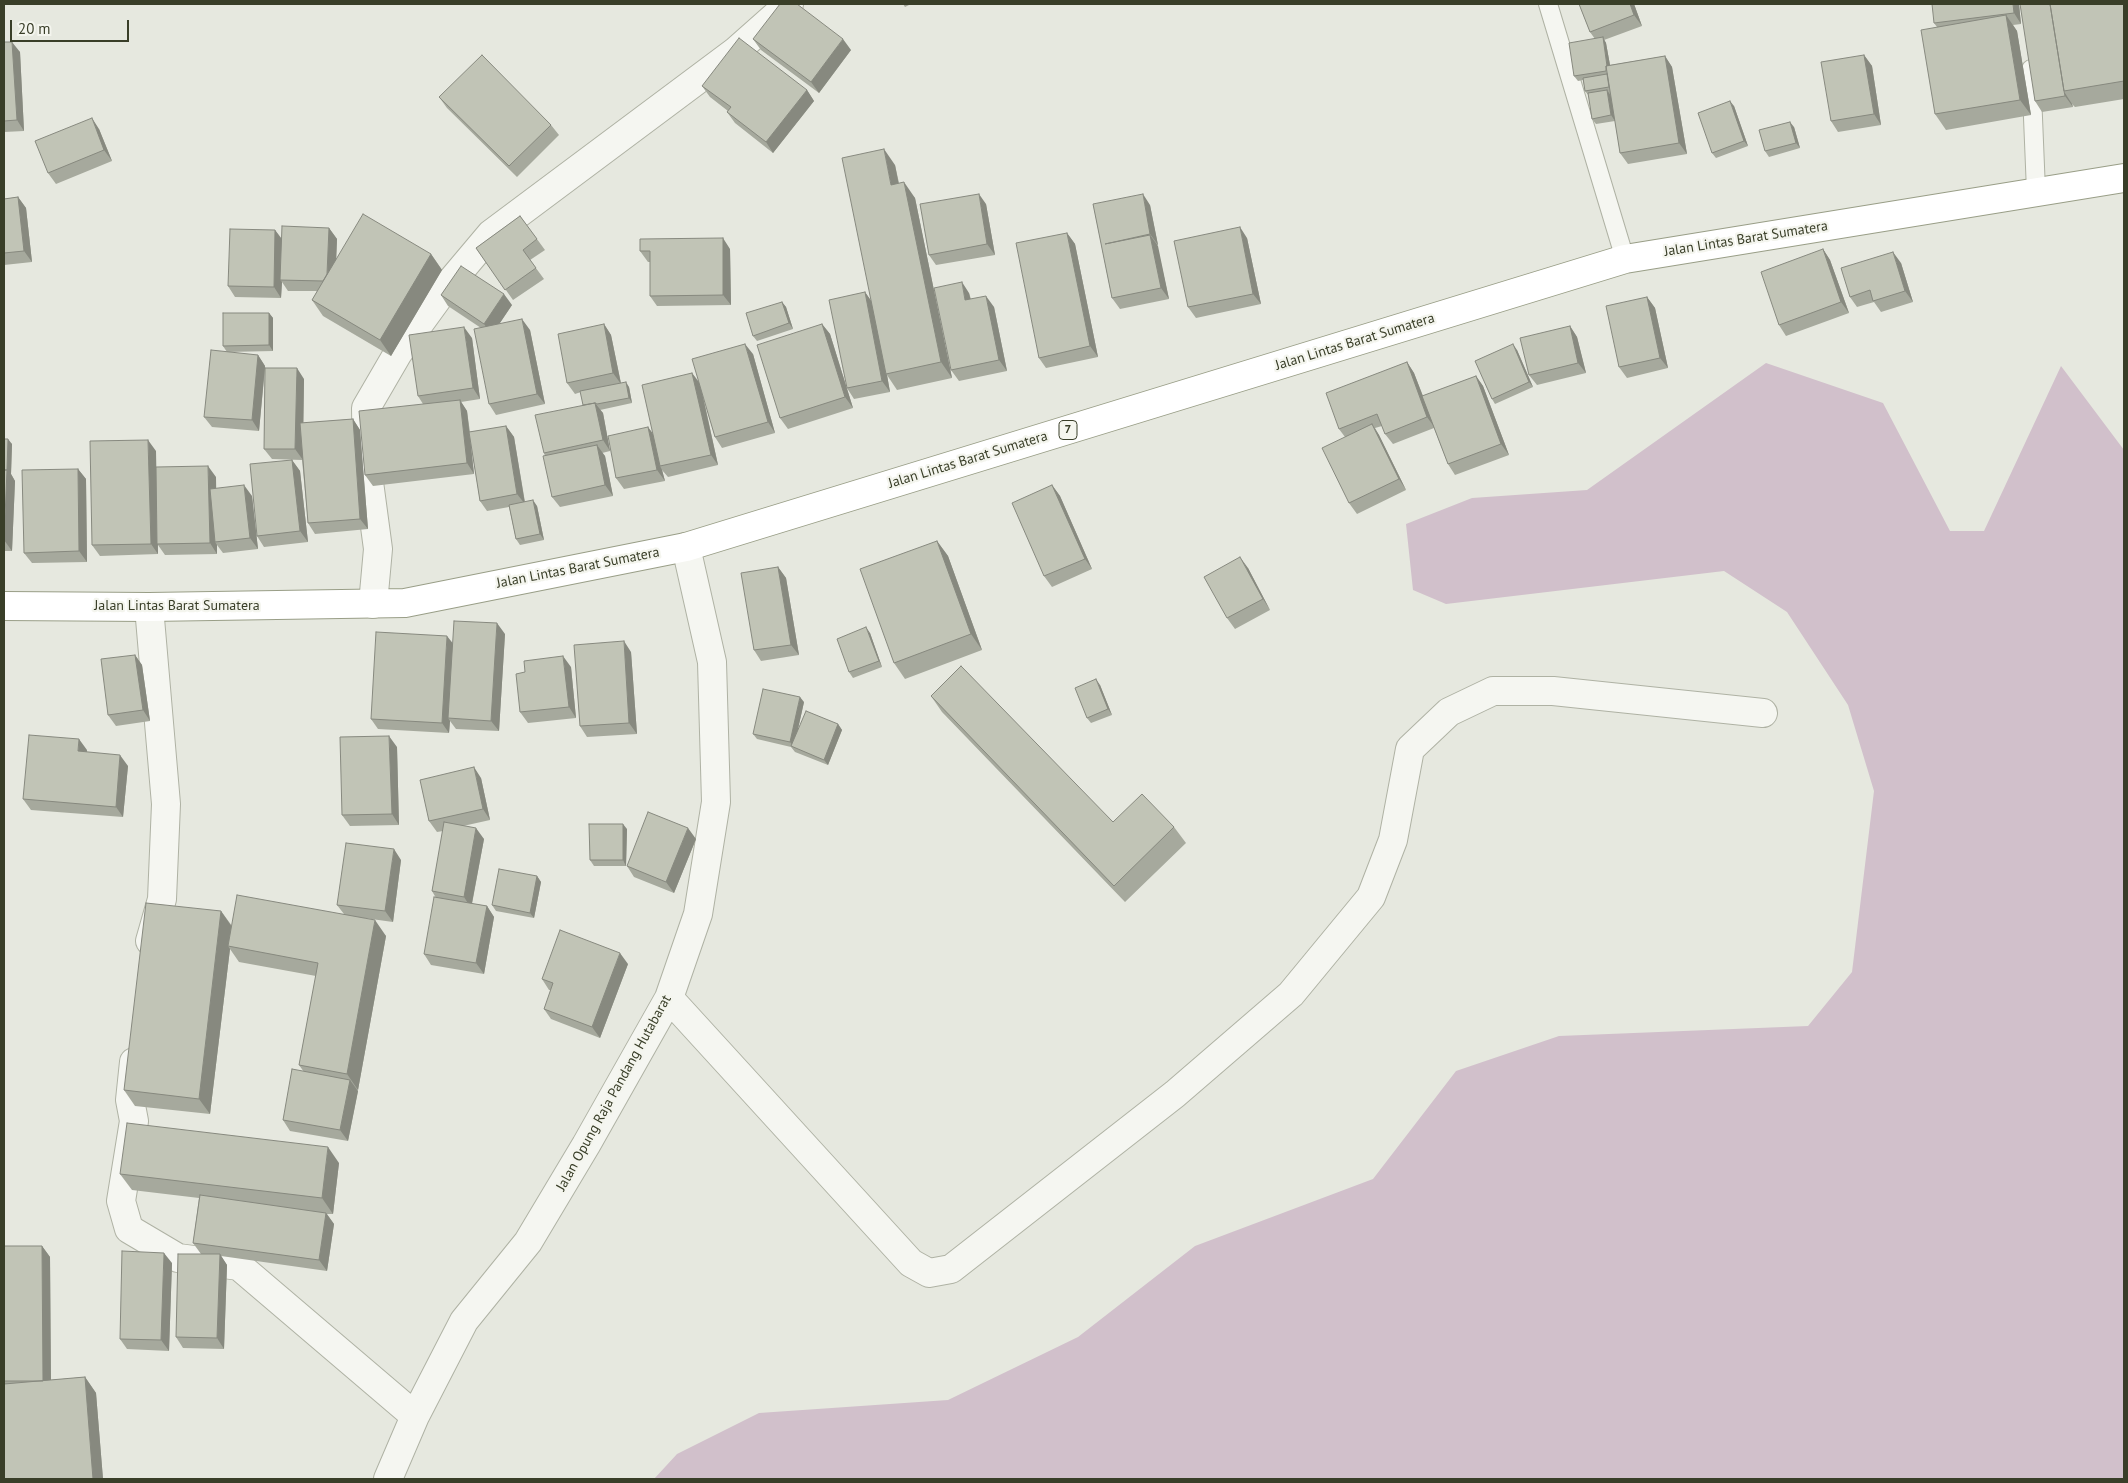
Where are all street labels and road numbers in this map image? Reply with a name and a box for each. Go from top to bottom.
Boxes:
street label: Jalan Lintas Barat Sumatera [1663,218,1829,260]
street label: Jalan Lintas Barat Sumatera [1273,310,1437,374]
road number: 7 [1059,420,1077,440]
street label: Jalan Lintas Barat Sumatera [886,428,1050,492]
street label: Jalan Lintas Barat Sumatera [495,544,661,592]
street label: Jalan Lintas Barat Sumatera [94,598,260,614]
street label: Jalan Opung Raja Pandang Hutabarat [553,992,675,1194]

